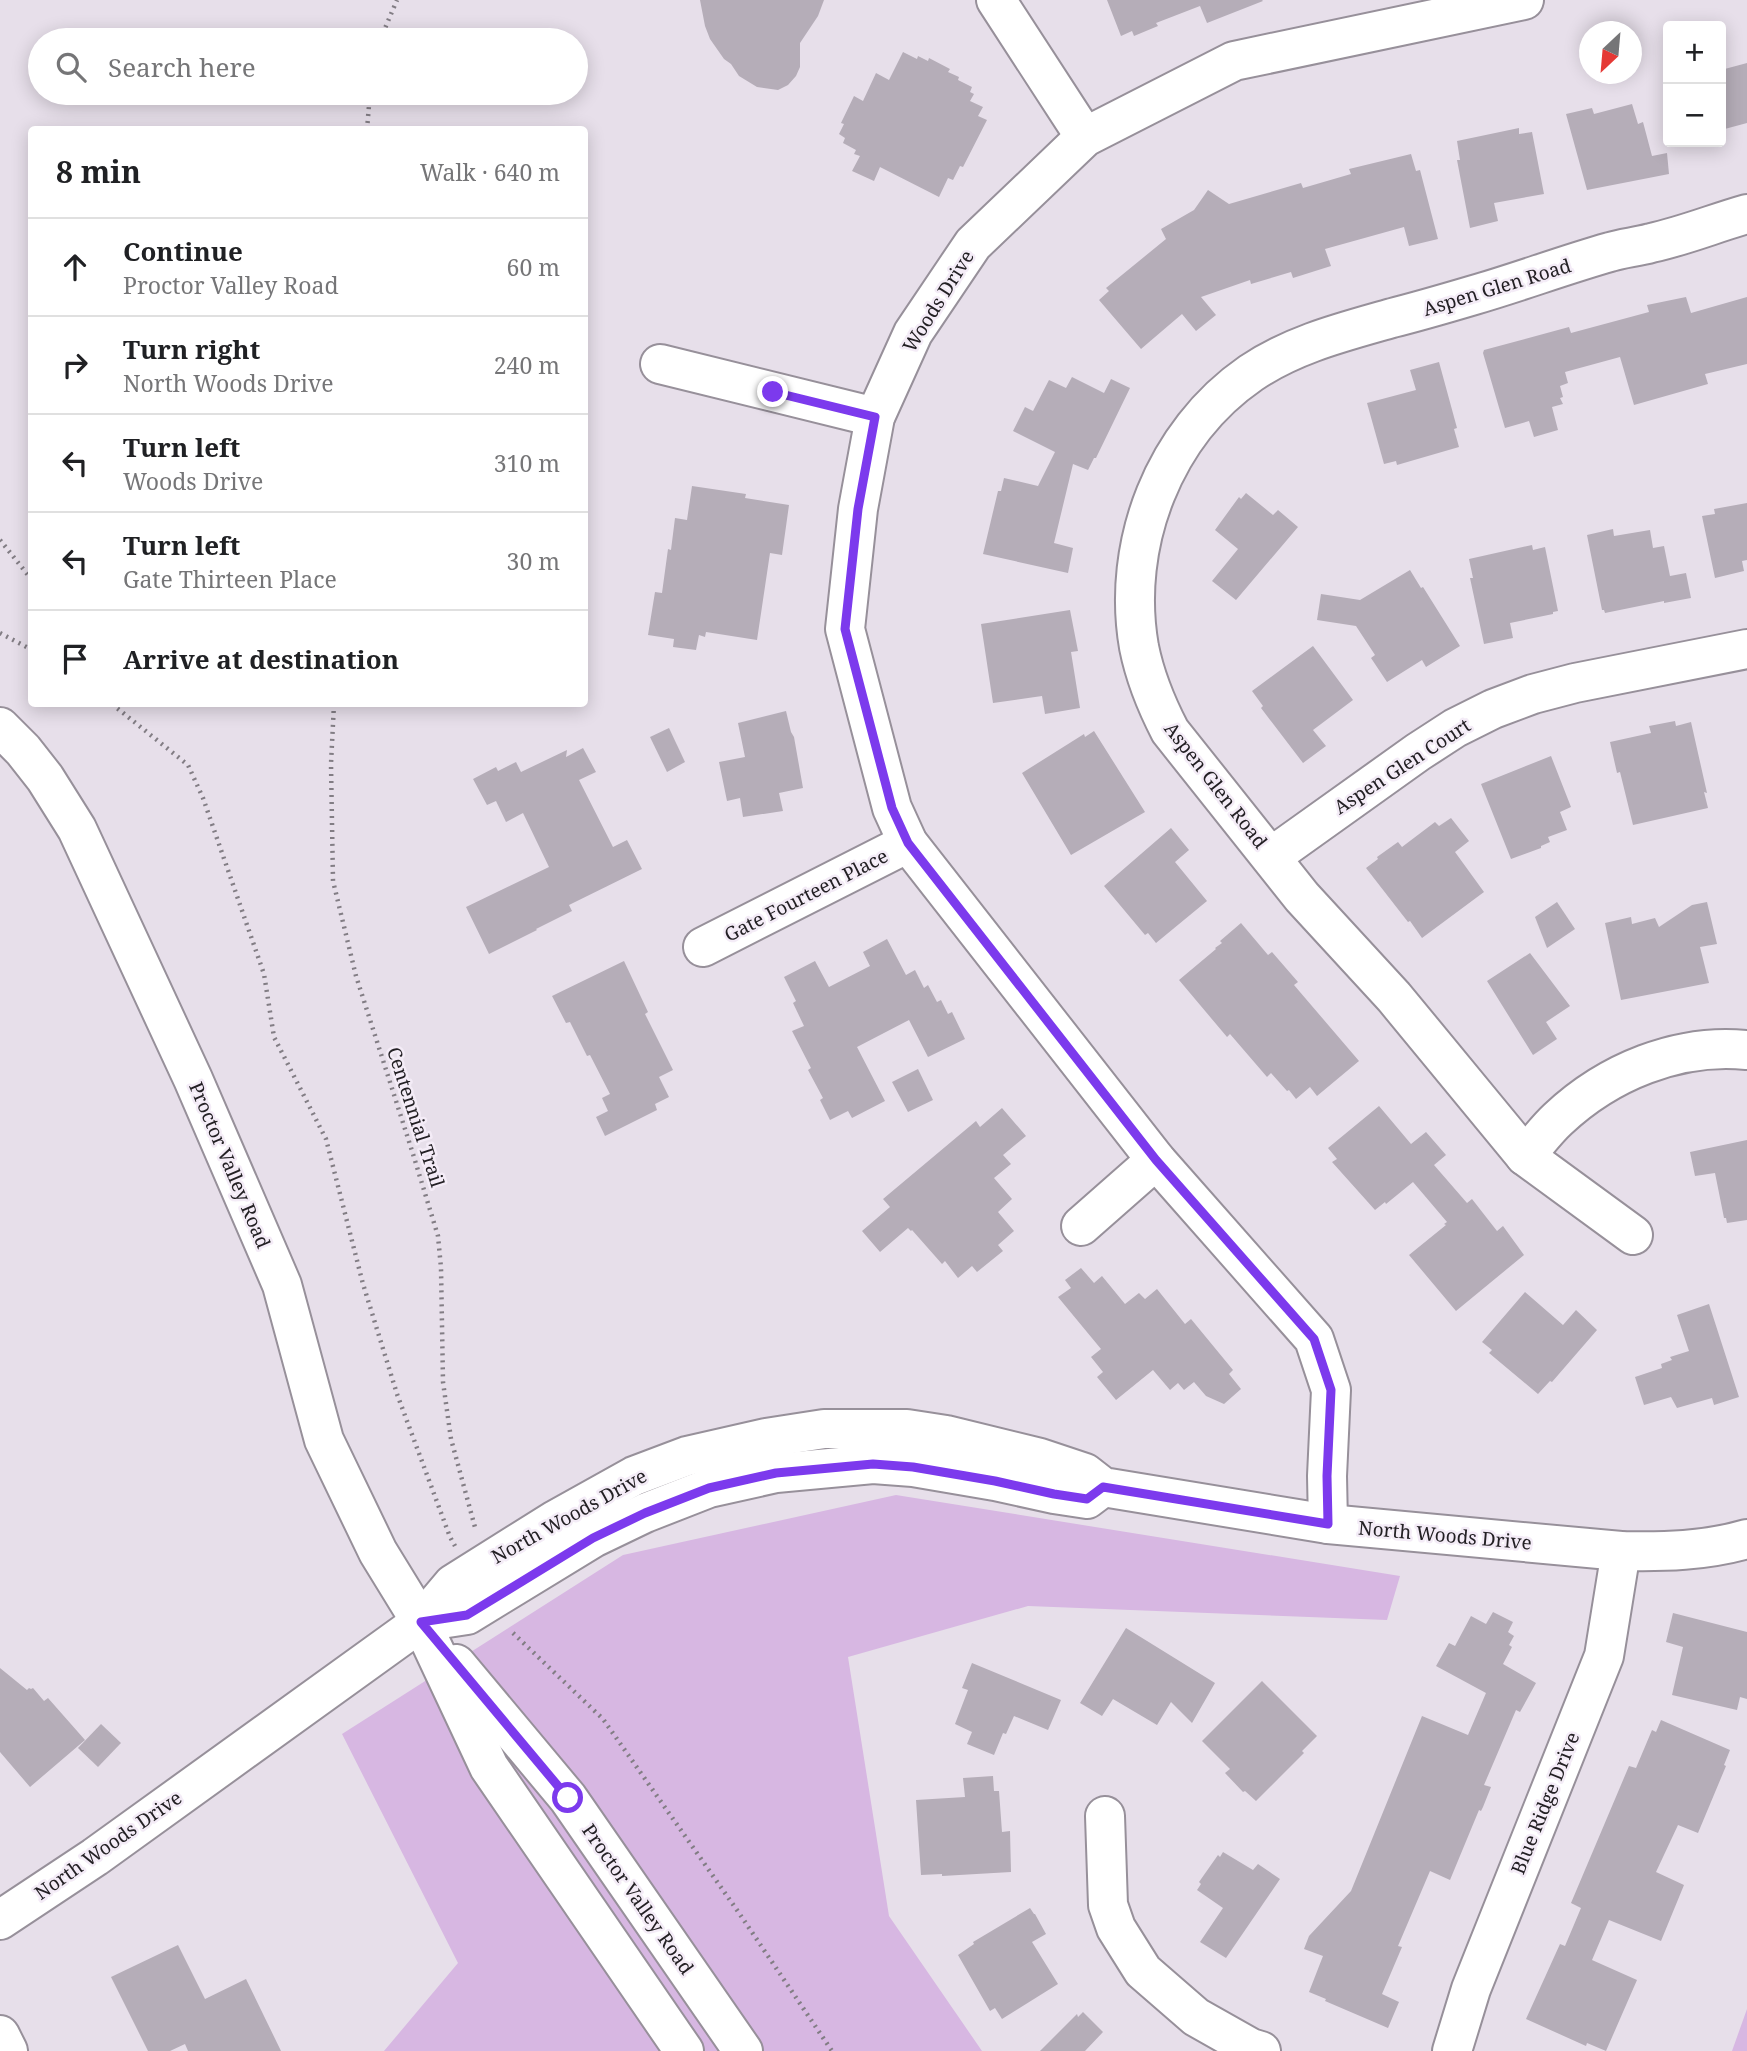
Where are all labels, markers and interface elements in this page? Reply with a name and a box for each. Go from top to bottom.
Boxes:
north arrow [1579,21,1642,84]
map controls [1663,21,1726,147]
button: + [1663,21,1726,84]
search box [28,28,588,105]
icon: search [52,48,90,86]
text: Search here [108,49,256,85]
button: − [1663,84,1726,147]
text: 8 min [56,151,141,192]
text: Walk · 640 m [420,156,560,188]
text: Continue [123,233,243,269]
street label: Woods Drive [896,245,980,357]
icon: ahead [56,248,94,286]
text: 60 m [507,251,560,283]
street label: Aspen Glen Road [1420,252,1575,322]
text: Proctor Valley Road [123,269,339,301]
text: Turn right [123,331,260,367]
icon: right [56,346,94,384]
text: 240 m [494,349,560,381]
text: North Woods Drive [123,367,334,399]
route end [757,376,788,407]
text: Turn left [123,429,240,465]
icon: left [56,444,94,482]
text: 310 m [494,447,560,479]
text: Woods Drive [123,465,263,497]
text: Turn left [123,527,240,563]
icon: left [56,542,94,580]
text: 30 m [507,545,560,577]
text: Gate Thirteen Place [123,563,337,595]
icon: arrive [56,640,94,678]
text: Arrive at destination [123,641,399,677]
street label: Aspen Glen Court [1329,712,1476,820]
street label: Aspen Glen Road [1158,716,1274,854]
street label: Gate Fourteen Place [720,842,892,948]
street label: Centennial Trail [381,1044,451,1191]
street label: Proctor Valley Road [183,1078,277,1252]
street label: North Woods Drive [487,1462,651,1570]
street label: North Woods Drive [1357,1514,1533,1556]
street label: Blue Ridge Drive [1505,1728,1585,1878]
route start [552,1782,583,1813]
street label: North Woods Drive [29,1784,187,1906]
street label: Proctor Valley Road [576,1819,700,1980]

